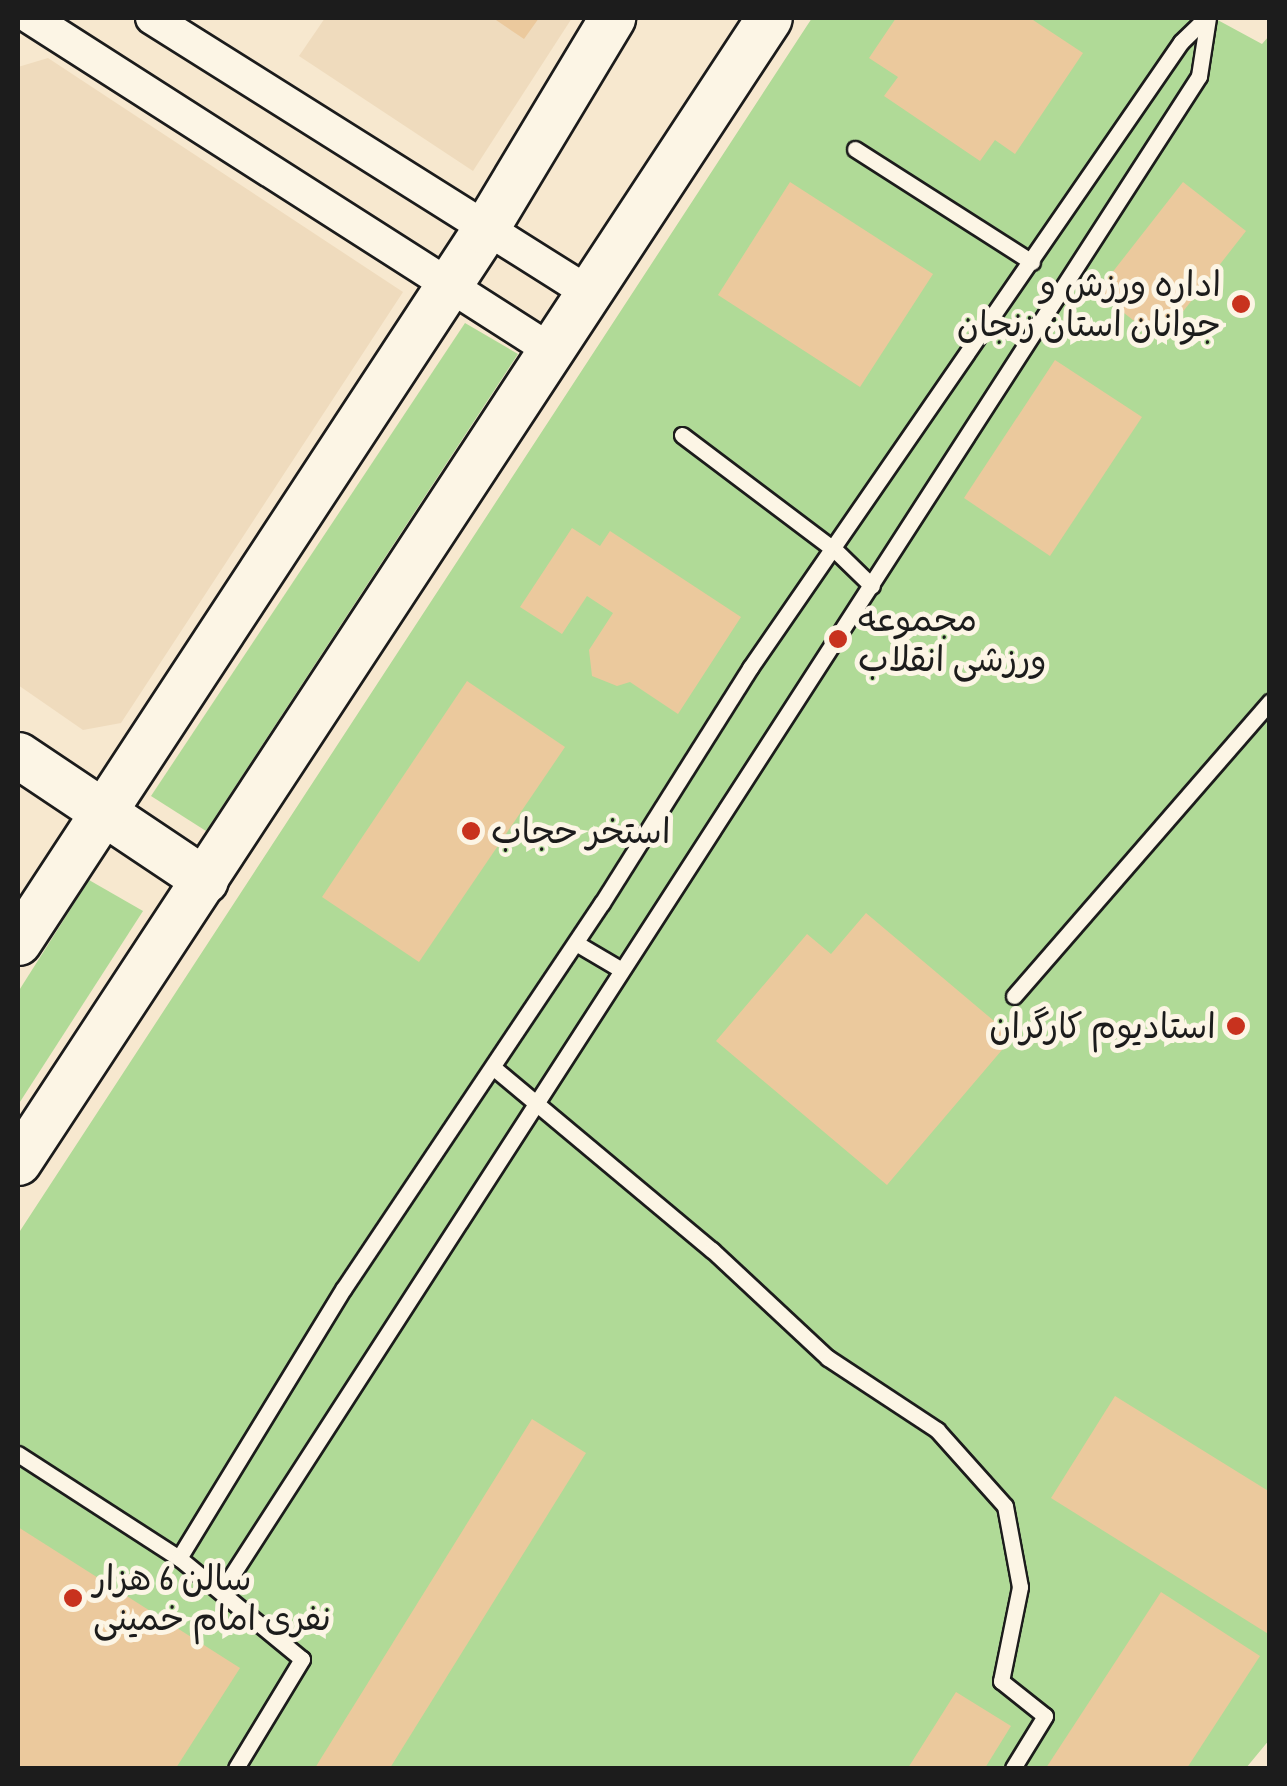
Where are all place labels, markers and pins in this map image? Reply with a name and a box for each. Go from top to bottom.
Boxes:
place label: اداره ورزش و جوانان استان زنجان [957,263,1221,345]
marker: اداره ورزش و جوانان استان زنجان [1230,293,1252,315]
place label: مجموعه ورزشی انقلاب [858,598,1047,680]
marker: مجموعه ورزشی انقلاب [827,628,849,650]
place label: استخر حجاب [491,810,671,852]
marker: استخر حجاب [460,820,482,842]
place label: استادیوم کارگران [989,1005,1216,1047]
marker: استادیوم کارگران [1225,1015,1247,1037]
place label: سالن 6 هزار نفری امام خمینی [93,1557,331,1639]
marker: سالن 6 هزار نفری امام خمینی [62,1587,84,1609]

